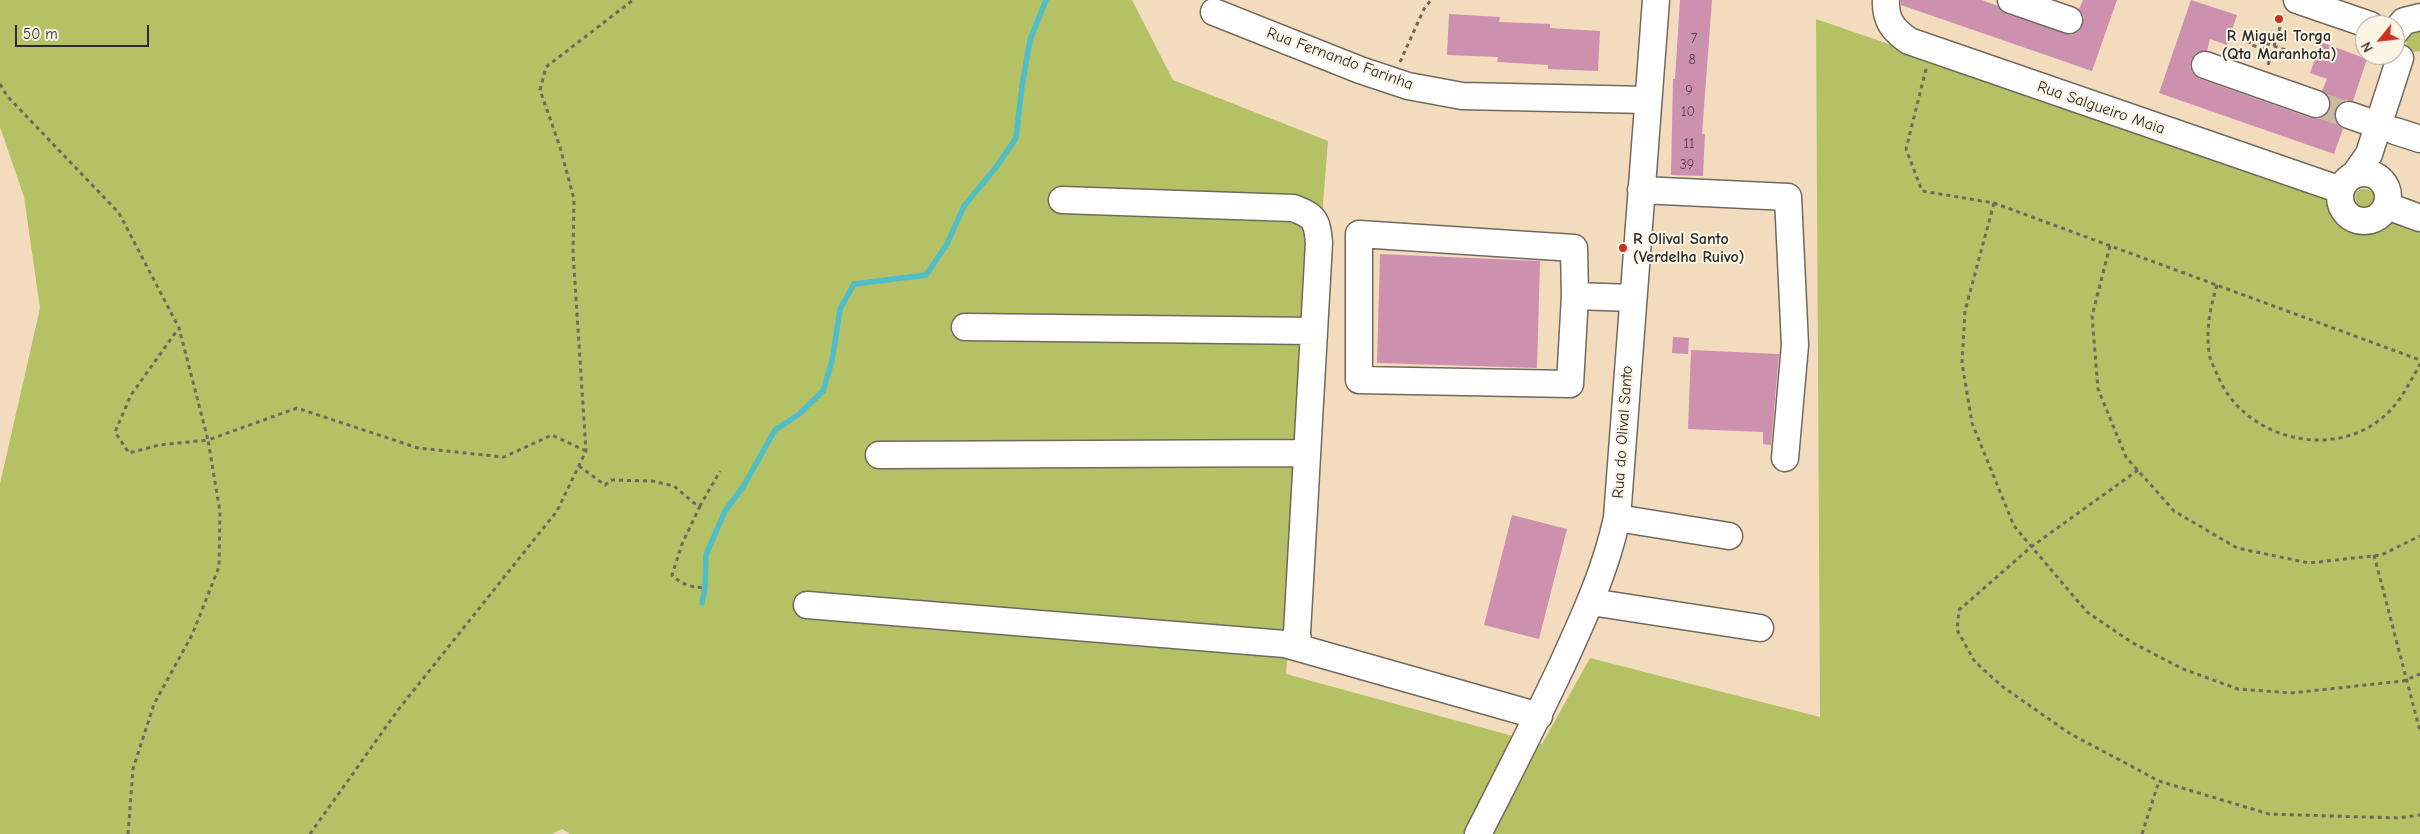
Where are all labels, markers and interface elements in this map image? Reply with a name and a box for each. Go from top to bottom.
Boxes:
marker: R Miguel Torga (Qta Maranhota) [2273,13,2285,25]
scale bar [18,15,151,47]
north arrow [2355,15,2405,65]
street label: Rua Fernando Farinha [1264,24,1416,94]
text: 50 m [23,25,58,43]
place label: R Miguel Torga (Qta Maranhota) [2222,26,2336,64]
house number: 7 [1691,31,1697,47]
text: N [2358,39,2377,55]
house number: 8 [1688,52,1696,68]
street label: Rua Salgueiro Maia [2035,77,2167,139]
house number: 9 [1685,83,1693,99]
house number: 10 [1681,104,1695,120]
house number: 11 [1683,136,1695,152]
house number: 39 [1680,157,1694,173]
place label: R Olival Santo (Verdelha Ruivo) [1633,229,1744,267]
marker: R Olival Santo (Verdelha Ruivo) [1617,242,1629,254]
street label: Rua do Olival Santo [1609,365,1637,499]

